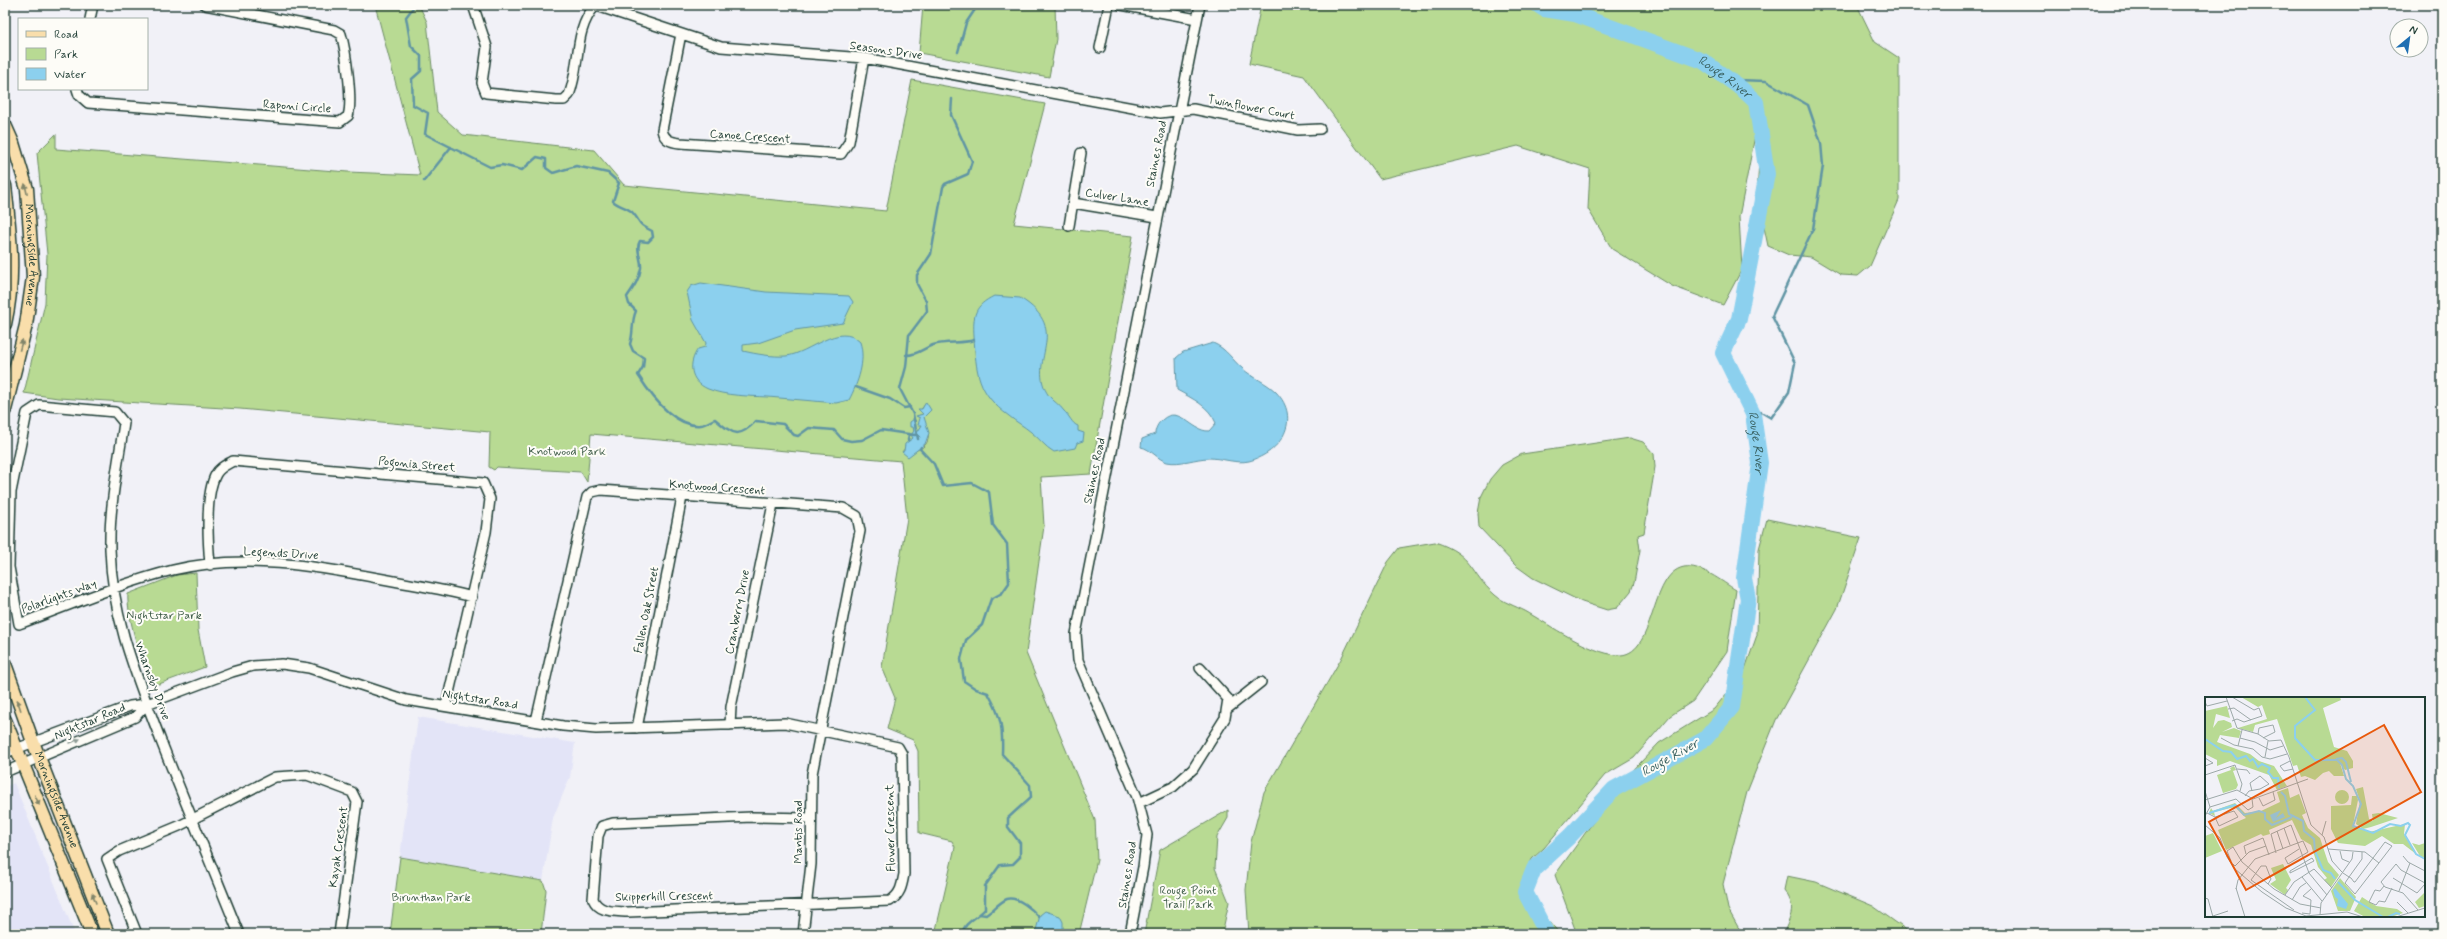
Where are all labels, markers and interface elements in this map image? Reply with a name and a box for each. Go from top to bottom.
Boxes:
legend [18,18,148,90]
north arrow [2389,18,2429,58]
text: N [2407,22,2420,38]
text: Road [54,27,78,43]
street label: Seasons Drive [849,38,923,64]
text: Park [54,47,78,63]
water label: Rouge River [1696,52,1757,103]
text: Water [54,67,86,83]
street label: Twinflower Court [1206,92,1297,124]
street label: Raponi Circle [262,97,332,117]
street label: Staines Road [1143,119,1171,189]
street label: Canoe Crescent [709,126,791,148]
one-way arrow [22,182,28,195]
street label: Culver Lane [1084,185,1150,211]
street label: Morningside Avenue [20,203,41,307]
one-way arrow [18,339,24,351]
water label: Rouge River [1744,410,1769,476]
street label: Staines Road [1080,436,1110,506]
park label: Knotwood Park [528,444,606,460]
street label: Pogonia Street [378,454,456,477]
street label: Knotwood Crescent [669,477,766,499]
street label: Legends Drive [243,544,319,565]
street label: Fallen Oak Street [631,565,663,655]
street label: Cranberry Drive [722,568,754,656]
street label: Polarlights Way [19,576,99,618]
park label: Nightstar Park [126,608,202,625]
street label: Wharnsby Drive [130,639,174,723]
street label: Nightstar Road [441,686,519,715]
inset map [2205,697,2425,917]
one-way arrow [16,698,22,710]
street label: Nightstar Road [52,700,129,745]
water label: Rouge River [1639,735,1704,782]
one-way arrow [69,738,81,744]
street label: Morningside Avenue [29,749,82,851]
street label: Flower Crescent [882,784,900,872]
one-way arrow [34,794,40,805]
street label: Mantis Road [791,800,807,864]
street label: Kayak Crescent [325,805,353,889]
street label: Staines Road [1115,840,1141,910]
park label: Rouge Point Trail Park [1159,883,1217,913]
street label: Skipperhill Crescent [615,888,714,906]
park label: Birunthan Park [391,890,471,906]
one-way arrow [91,891,97,903]

